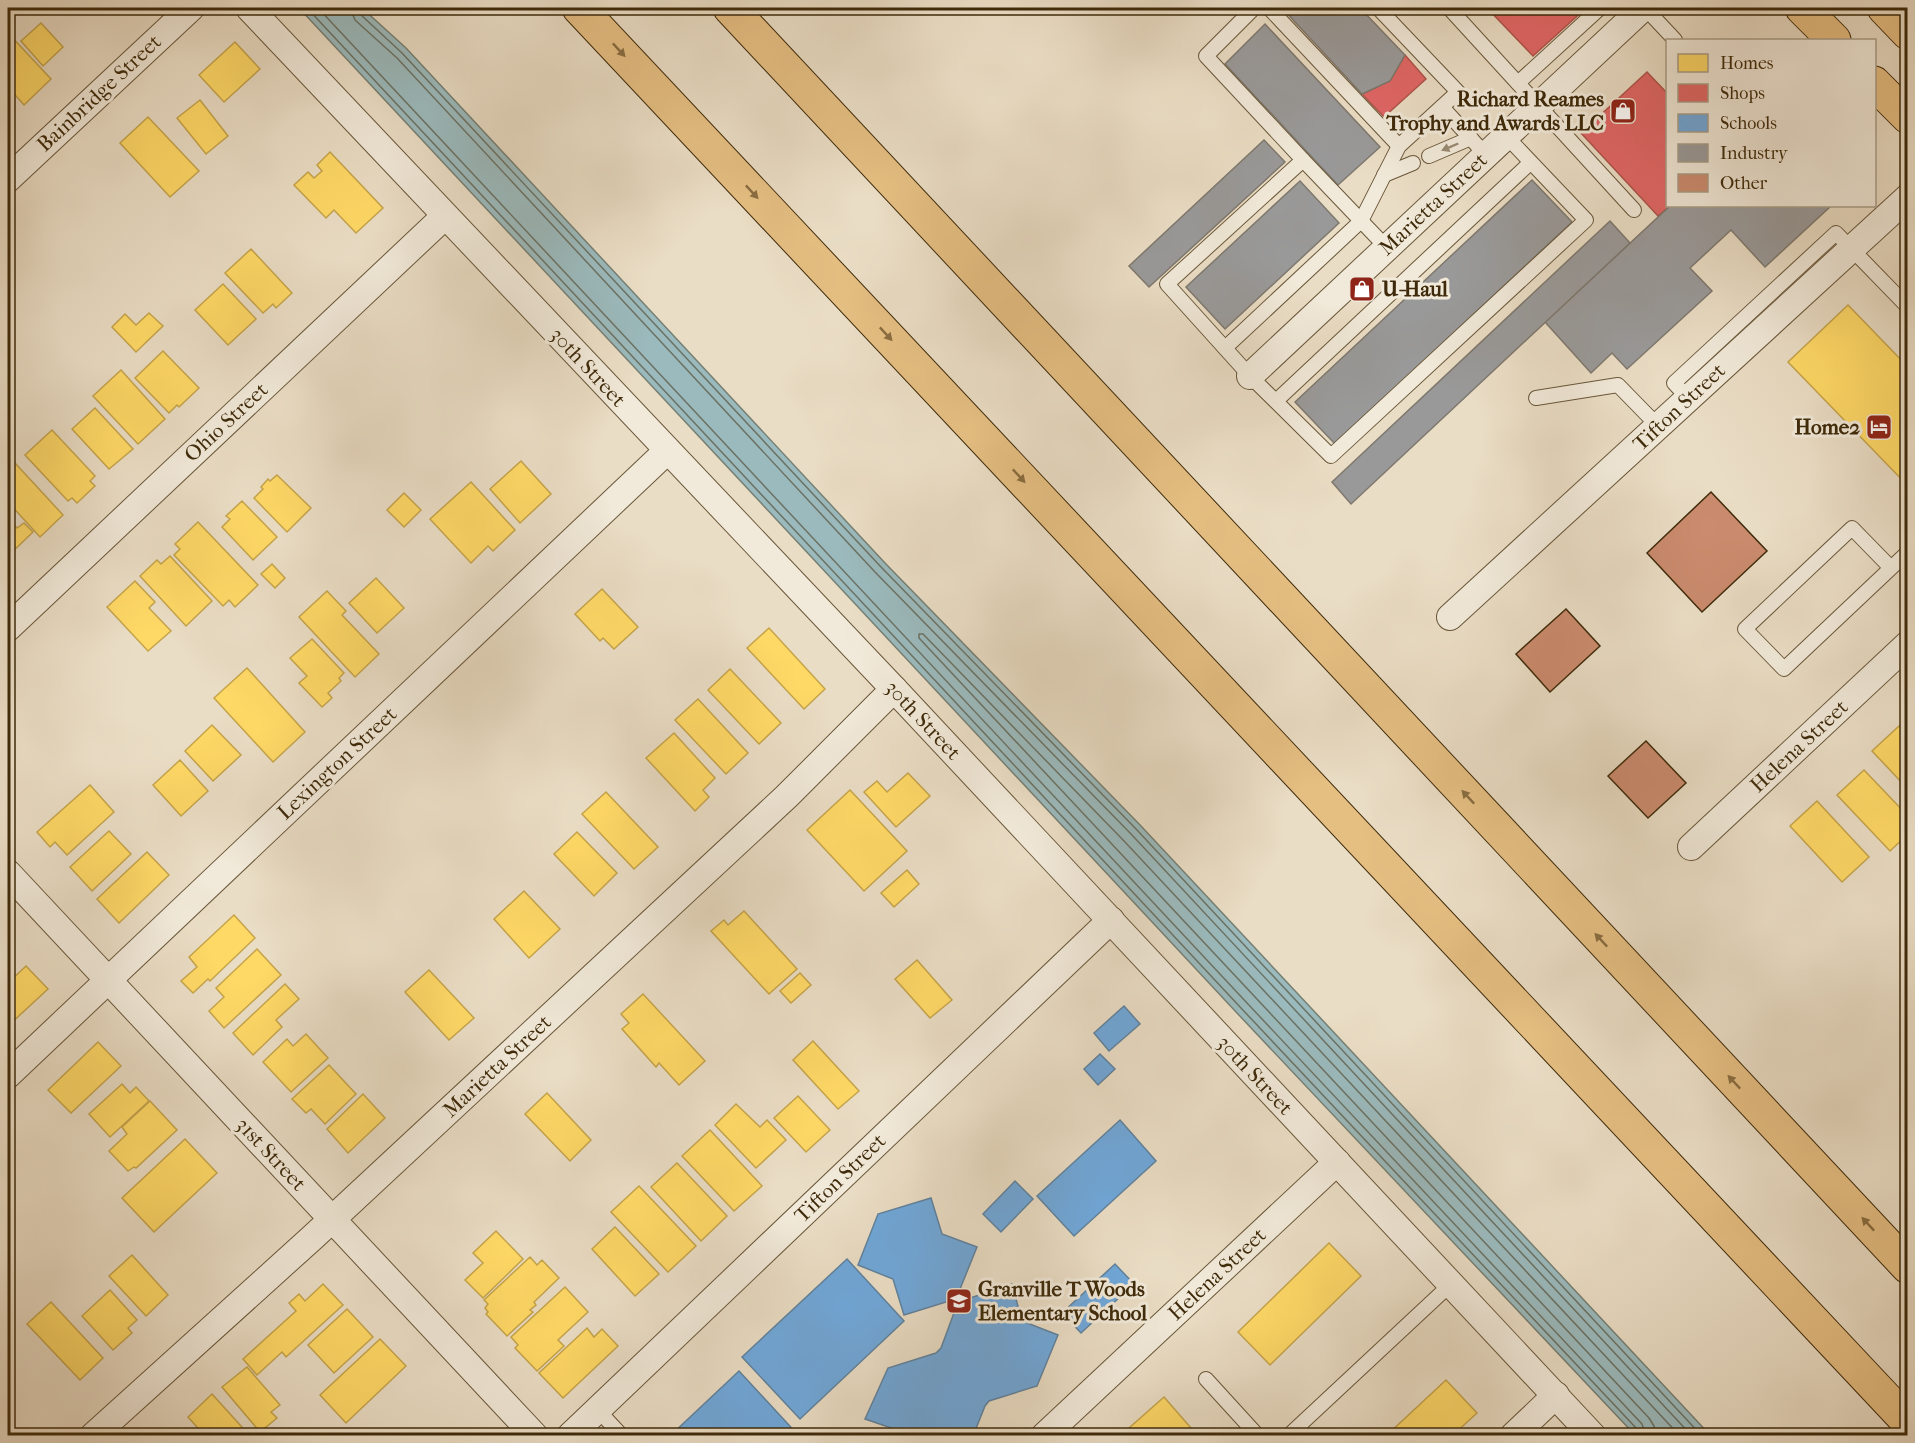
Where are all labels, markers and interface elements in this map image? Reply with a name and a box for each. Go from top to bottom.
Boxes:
street label: Bainbridge Street [32,29,166,156]
legend [1666,39,1876,207]
one-way arrow [612,42,625,57]
text: Homes [1720,53,1774,74]
text: Shops [1720,83,1765,104]
place label: Richard Reames Trophy and Awards LLC [1385,87,1604,135]
shop icon: Richard Reames Trophy and Awards LLC [1608,96,1638,126]
text: Schools [1720,113,1777,134]
one-way arrow [1440,142,1458,152]
text: Industry [1720,143,1789,164]
street label: Marietta Street [1374,148,1492,260]
text: Other [1720,173,1768,194]
one-way arrow [745,185,759,199]
shop icon: U-Haul [1347,274,1377,304]
place label: U-Haul [1381,277,1448,301]
street label: 30th Street [545,322,631,412]
one-way arrow [879,327,893,342]
street label: Tifton Street [1628,358,1730,456]
street label: Ohio Street [179,377,273,467]
hotel icon: Home2 [1864,412,1894,442]
place label: Home2 [1795,415,1860,439]
one-way arrow [1012,469,1026,483]
street label: 30th Street [880,675,966,765]
street label: Helena Street [1745,694,1853,797]
street label: Lexington Street [273,701,402,824]
one-way arrow [1462,790,1475,805]
one-way arrow [1594,932,1608,947]
street label: Marietta Street [438,1010,556,1122]
street label: 30th Street [1212,1030,1298,1120]
one-way arrow [1728,1075,1742,1089]
street label: 31st Street [231,1112,311,1196]
street label: Tifton Street [790,1128,891,1227]
one-way arrow [1861,1218,1875,1232]
street label: Helena Street [1163,1222,1271,1325]
place label: Granville T Woods Elementary School [978,1277,1147,1325]
school or university icon: Granville T Woods Elementary School [944,1286,974,1316]

